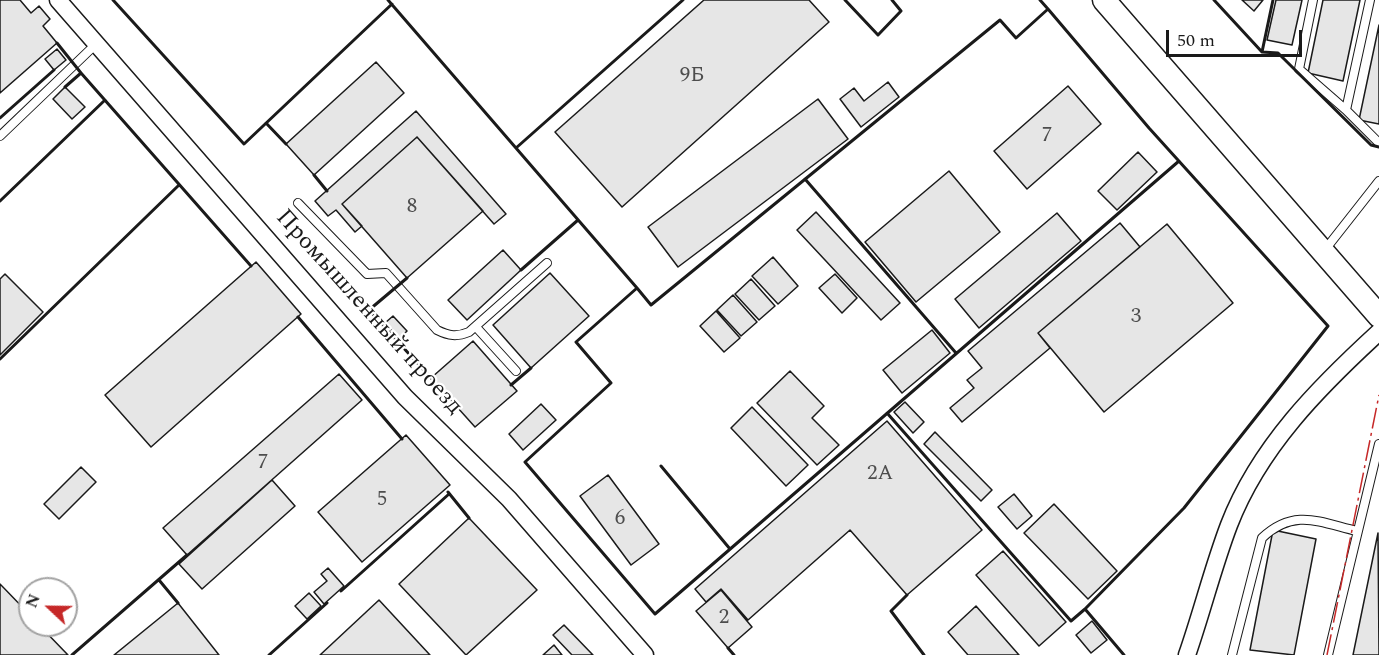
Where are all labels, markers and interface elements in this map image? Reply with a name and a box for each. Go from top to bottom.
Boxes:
scale bar [1169,18,1306,56]
text: 50 m [1177,27,1215,54]
house number: 9Б [680,64,704,90]
house number: 7 [1042,124,1052,150]
house number: 8 [407,195,417,221]
street label: Промышленный проезд [268,204,468,422]
house number: 3 [1131,305,1141,331]
house number: 7 [258,451,268,477]
house number: 2А [867,462,893,488]
house number: 5 [377,488,387,514]
house number: 6 [615,507,625,533]
north arrow [18,577,78,637]
text: N [20,590,47,612]
house number: 2 [719,606,729,632]

